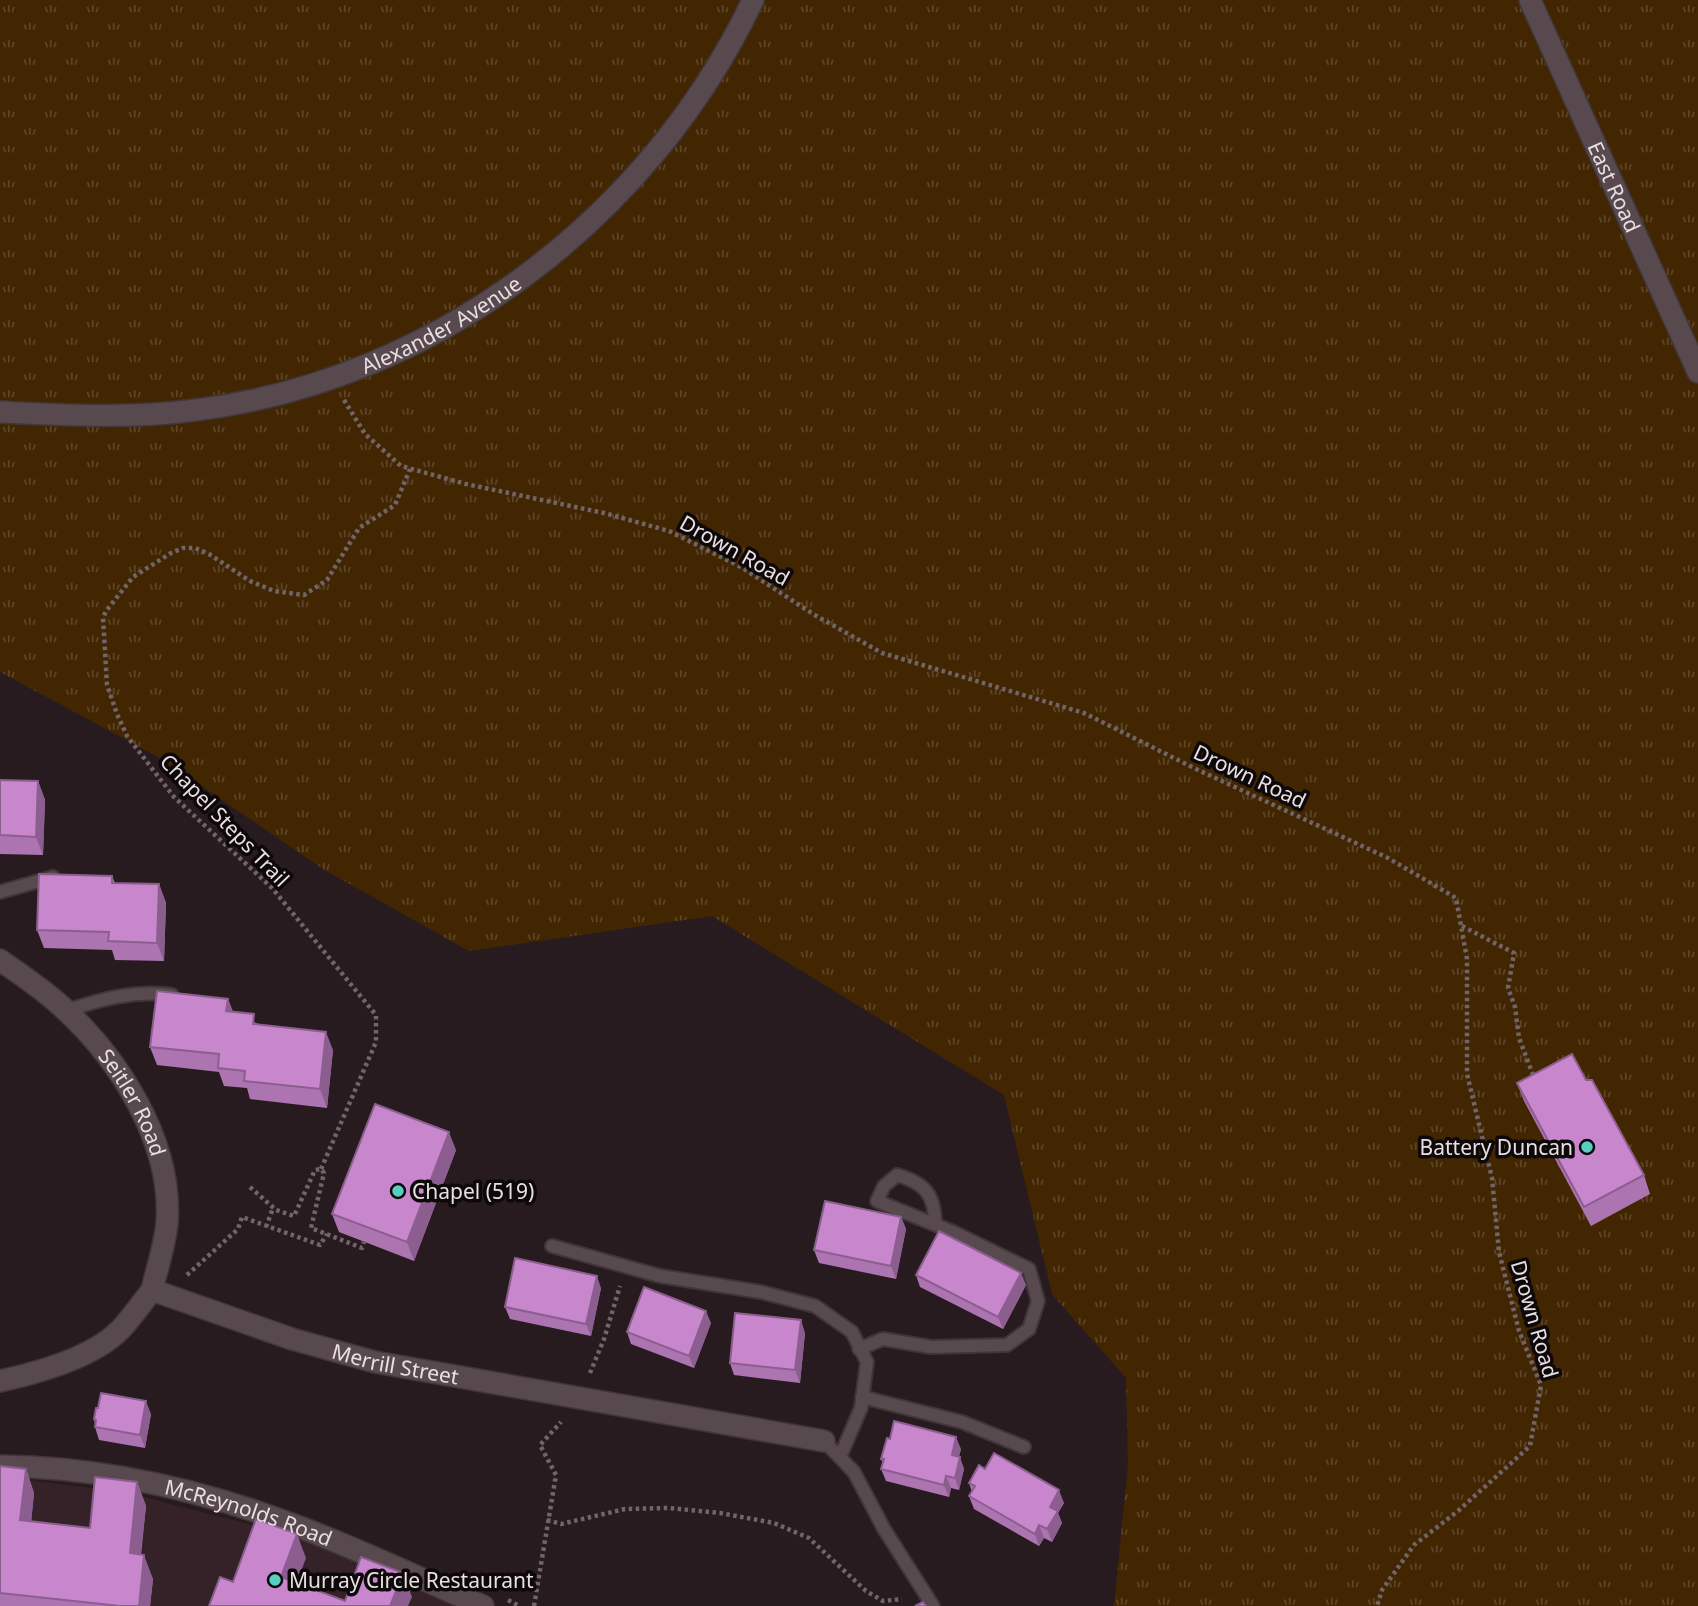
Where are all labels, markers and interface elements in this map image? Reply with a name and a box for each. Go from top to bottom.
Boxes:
street label: East Road [1582,137,1647,237]
street label: Alexander Avenue [357,269,527,380]
street label: Drown Road [675,508,795,592]
street label: Drown Road [1189,738,1311,814]
street label: Chapel Steps Trail [154,747,296,893]
street label: Seitler Road [93,1043,173,1159]
place label: Battery Duncan [1420,1133,1573,1161]
marker: Battery Duncan [1579,1139,1595,1155]
place label: Chapel (519) [412,1177,534,1205]
marker: Chapel (519) [390,1183,406,1199]
street label: Drown Road [1505,1257,1565,1381]
street label: Merrill Street [329,1337,461,1391]
street label: McReynolds Road [162,1472,336,1552]
place label: Murray Circle Restaurant [289,1566,534,1594]
marker: Murray Circle Restaurant [267,1572,283,1588]

